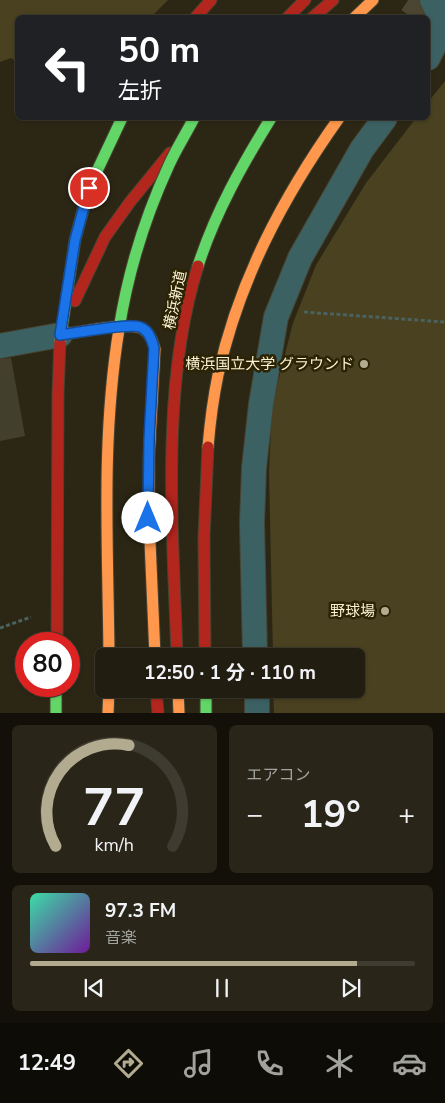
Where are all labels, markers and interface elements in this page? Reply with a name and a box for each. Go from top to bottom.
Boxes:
text: 50 m [118,27,200,74]
icon: left [35,35,100,100]
text: 左折 [118,76,162,106]
pin [68,167,110,209]
icon: arrive [75,174,103,202]
street label: 横浜新道 [159,269,191,331]
place label: 横浜国立大学 グラウンド [185,354,354,374]
marker: 横浜国立大学 グラウンド [358,358,370,370]
position arrow [121,491,173,543]
place label: 野球場 [330,601,375,621]
marker: 野球場 [379,605,391,617]
speed limit sign: 80 [15,632,80,697]
text: 12:50 · 1 分 · 110 m [144,660,316,686]
text: エアコン [247,764,311,786]
text: 77 [83,772,145,843]
text: 19° [301,789,361,840]
text: − [247,796,263,834]
text: + [398,796,415,834]
text: km/h [95,833,134,857]
text: 97.3 FM [105,898,176,924]
text: 音楽 [105,927,137,949]
icon: previous [80,974,108,1002]
icon: pause [208,974,236,1002]
icon: next [337,974,365,1002]
icon: directions [111,1046,146,1081]
icon: music [181,1046,216,1081]
icon: phone [252,1046,287,1081]
icon: climate [322,1046,357,1081]
icon: car [392,1046,427,1081]
text: 12:49 [18,1048,76,1078]

